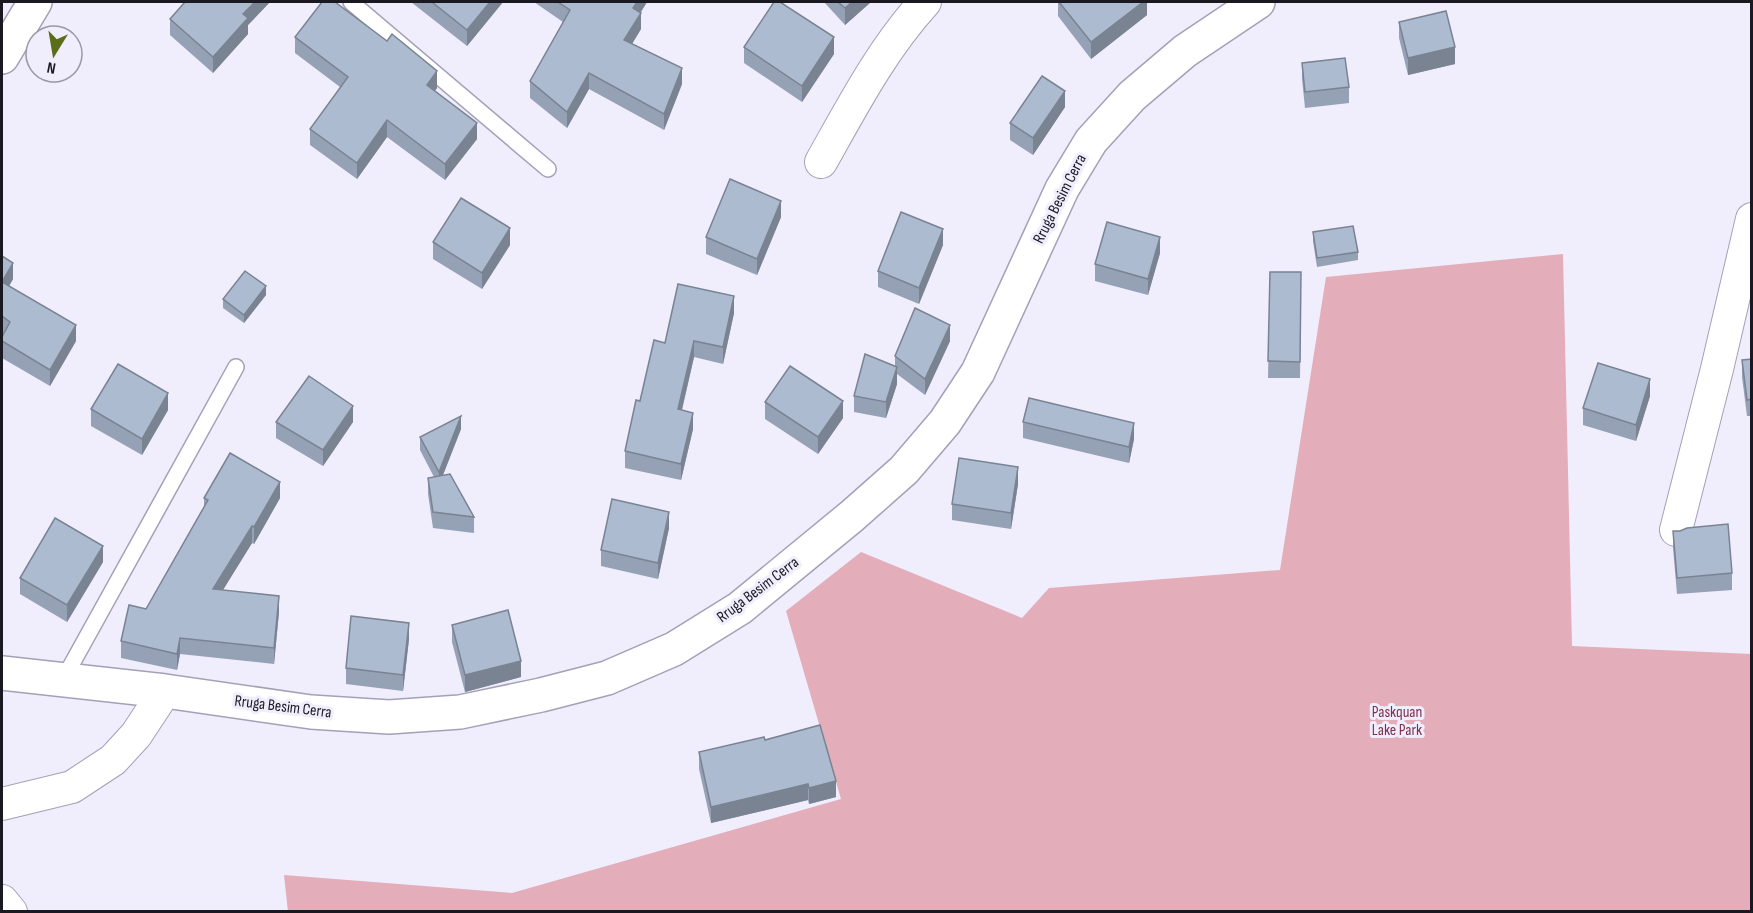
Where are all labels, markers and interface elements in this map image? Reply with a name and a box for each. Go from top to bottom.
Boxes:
north arrow [24,24,84,84]
text: N [45,57,57,77]
street label: Rruga Besim Cerra [1029,151,1091,247]
street label: Rruga Besim Cerra [713,553,803,627]
street label: Rruga Besim Cerra [233,692,333,722]
park label: Paskquan Lake Park [1372,703,1422,740]

